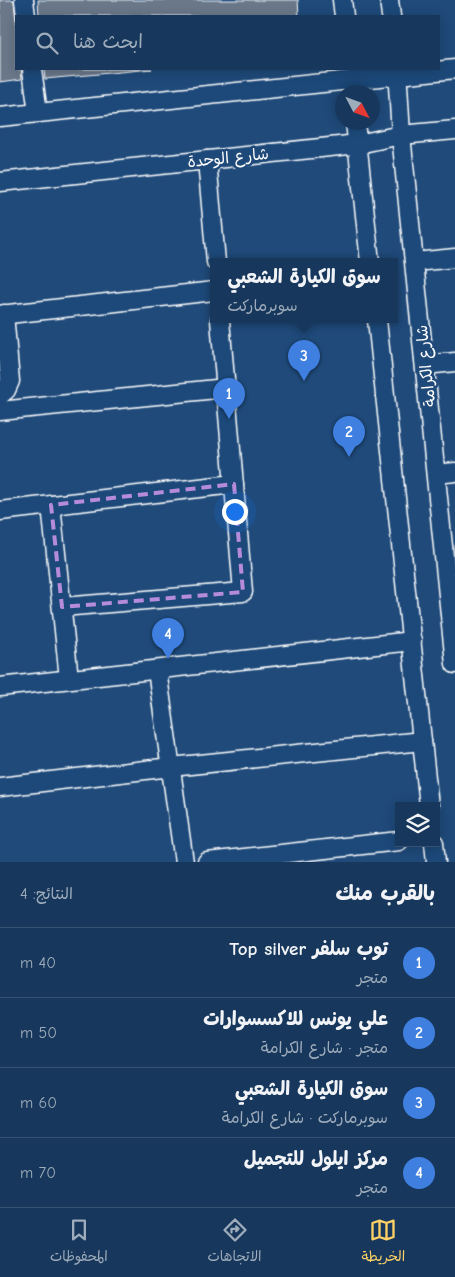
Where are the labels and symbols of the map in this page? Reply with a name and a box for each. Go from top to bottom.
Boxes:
north arrow [335,85,380,130]
street label: شارع الوحدة [186,145,270,173]
street label: شارع الكرامة [413,324,441,408]
pin: 3 [288,340,320,381]
pin: 1 [213,378,245,419]
pin: 2 [333,416,365,457]
your location [222,499,248,525]
pin: 4 [152,618,184,659]

